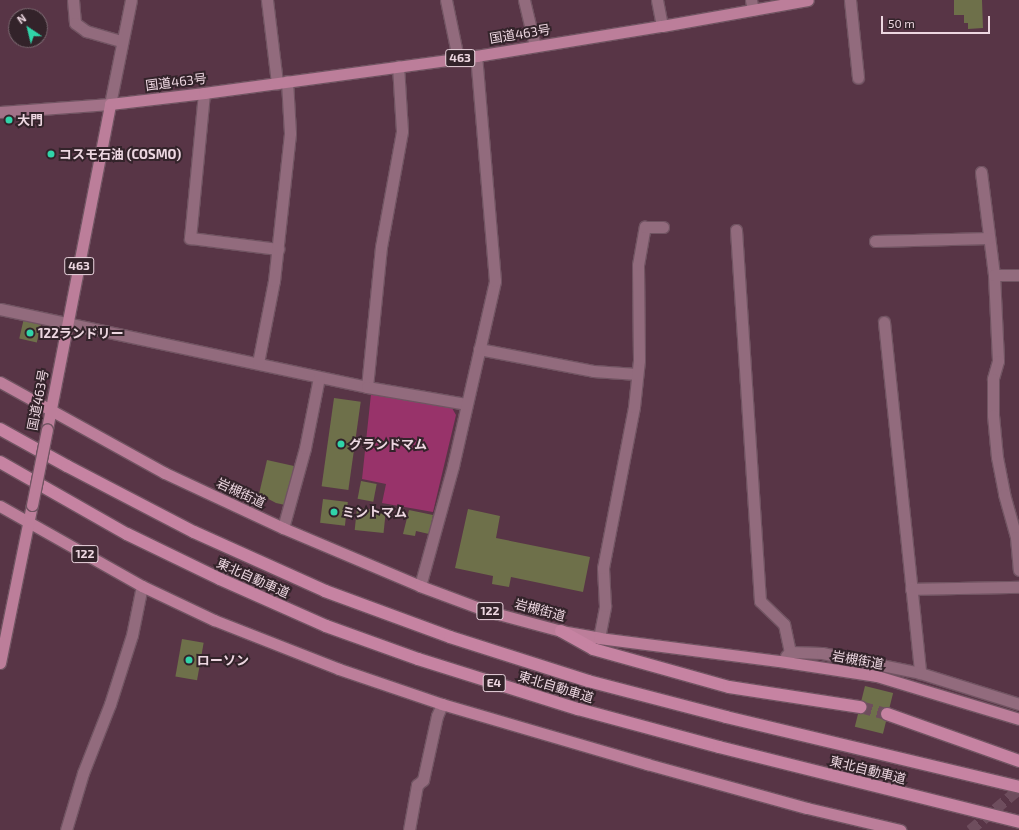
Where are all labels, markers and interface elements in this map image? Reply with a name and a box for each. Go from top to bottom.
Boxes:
north arrow [8,8,48,48]
scale bar [883,8,992,34]
text: N [14,11,28,26]
text: 50 m [888,16,915,30]
street label: 国道463号 [488,21,552,47]
road number: 463 [445,48,475,68]
street label: 国道463号 [144,71,208,93]
place label: 大門 [17,112,43,128]
marker: 大門 [4,115,14,125]
place label: コスモ石油 (COSMO) [59,146,180,162]
marker: コスモ石油 (COSMO) [46,149,56,159]
road number: 463 [64,256,94,276]
place label: 122ランドリー [38,325,124,341]
marker: 122ランドリー [25,328,35,338]
street label: 国道463号 [24,368,52,432]
place label: グランドマム [349,436,427,452]
marker: グランドマム [336,439,346,449]
street label: 岩槻街道 [214,475,268,511]
place label: ミントマム [342,504,407,520]
marker: ミントマム [329,507,339,517]
road number: 122 [71,544,99,564]
street label: 東北自動車道 [214,555,292,601]
street label: 岩槻街道 [513,596,567,624]
road number: 122 [476,601,504,621]
street label: 岩槻街道 [831,648,885,672]
place label: ローソン [197,652,249,668]
marker: ローソン [184,655,194,665]
street label: 東北自動車道 [516,668,596,706]
road number: E4 [482,673,506,693]
street label: 東北自動車道 [828,753,908,787]

